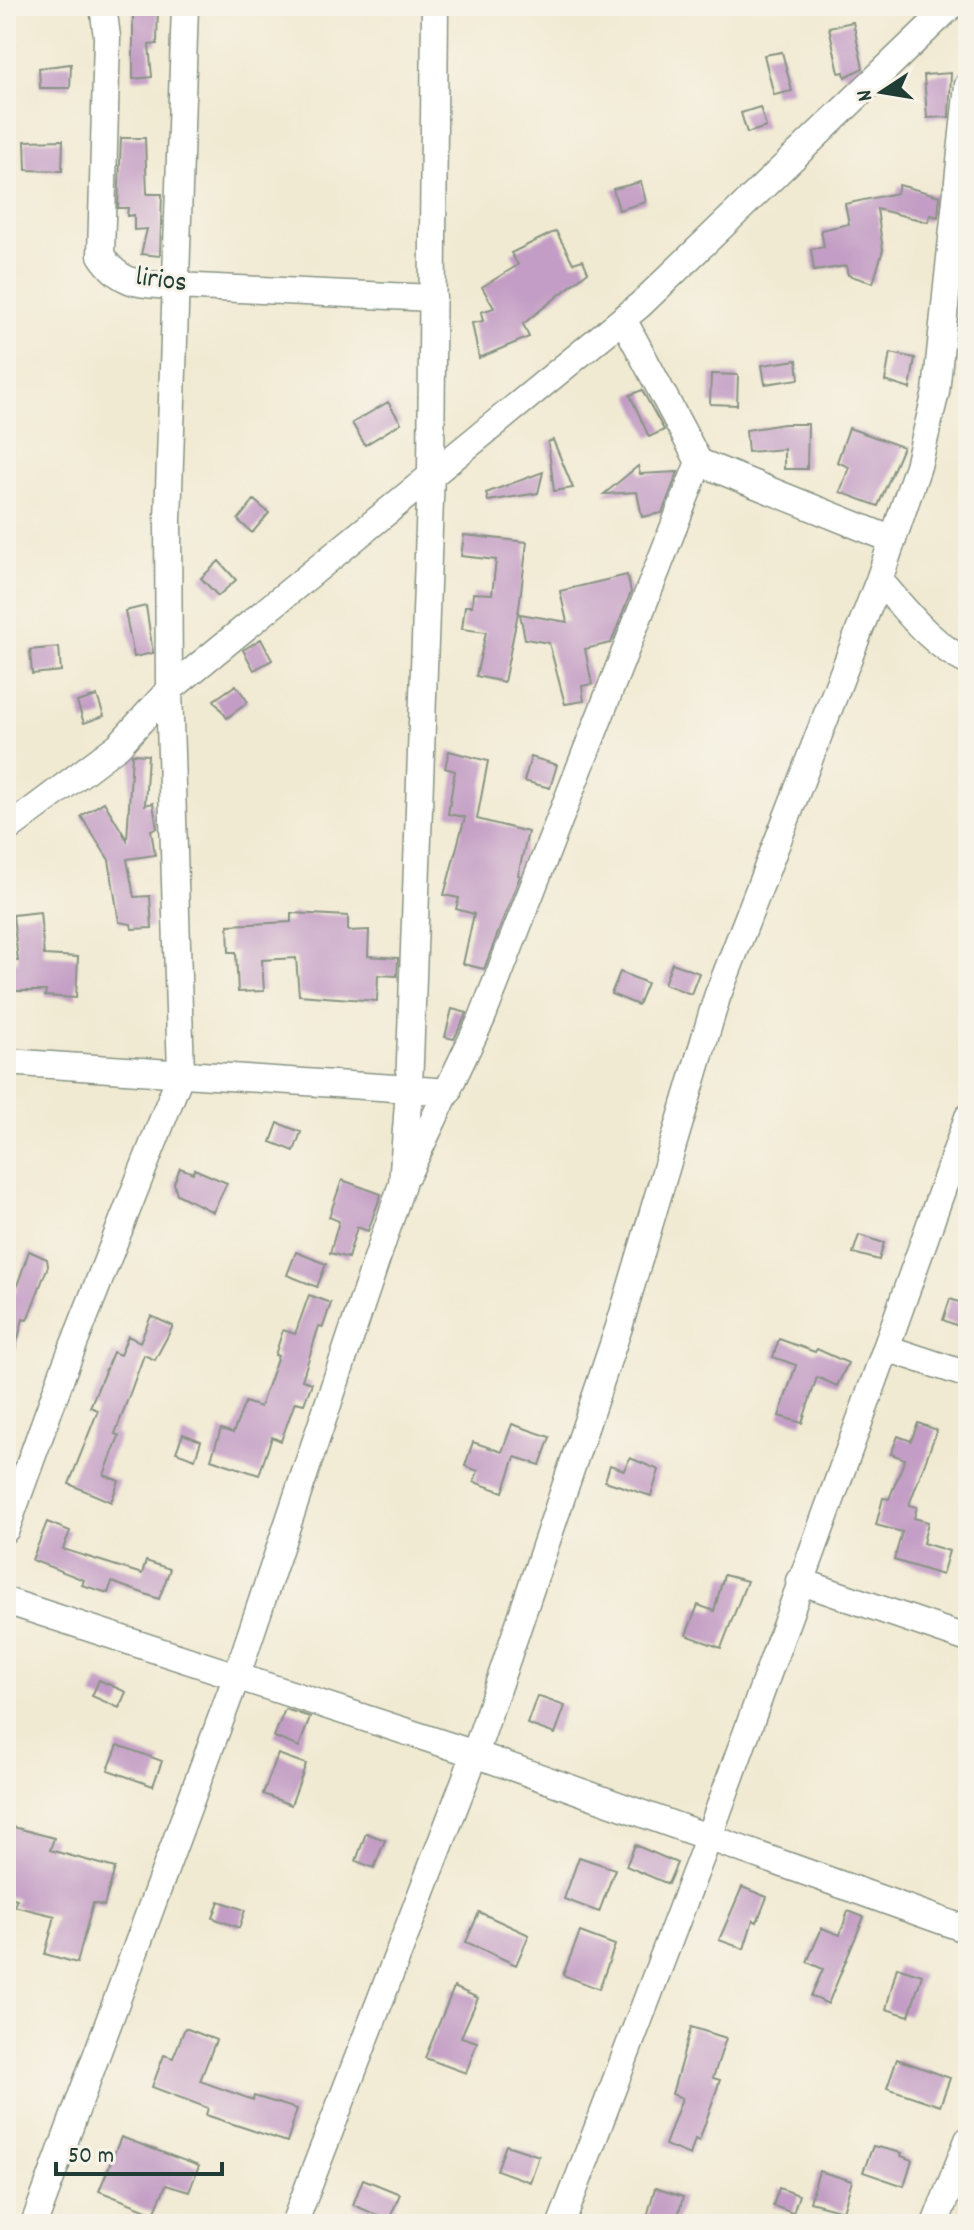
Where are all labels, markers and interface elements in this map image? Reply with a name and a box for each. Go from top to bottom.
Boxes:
north arrow [842,52,922,132]
text: N [850,87,882,104]
street label: lirios [133,259,189,305]
scale bar [56,2126,222,2176]
text: 50 m [68,2140,114,2174]

